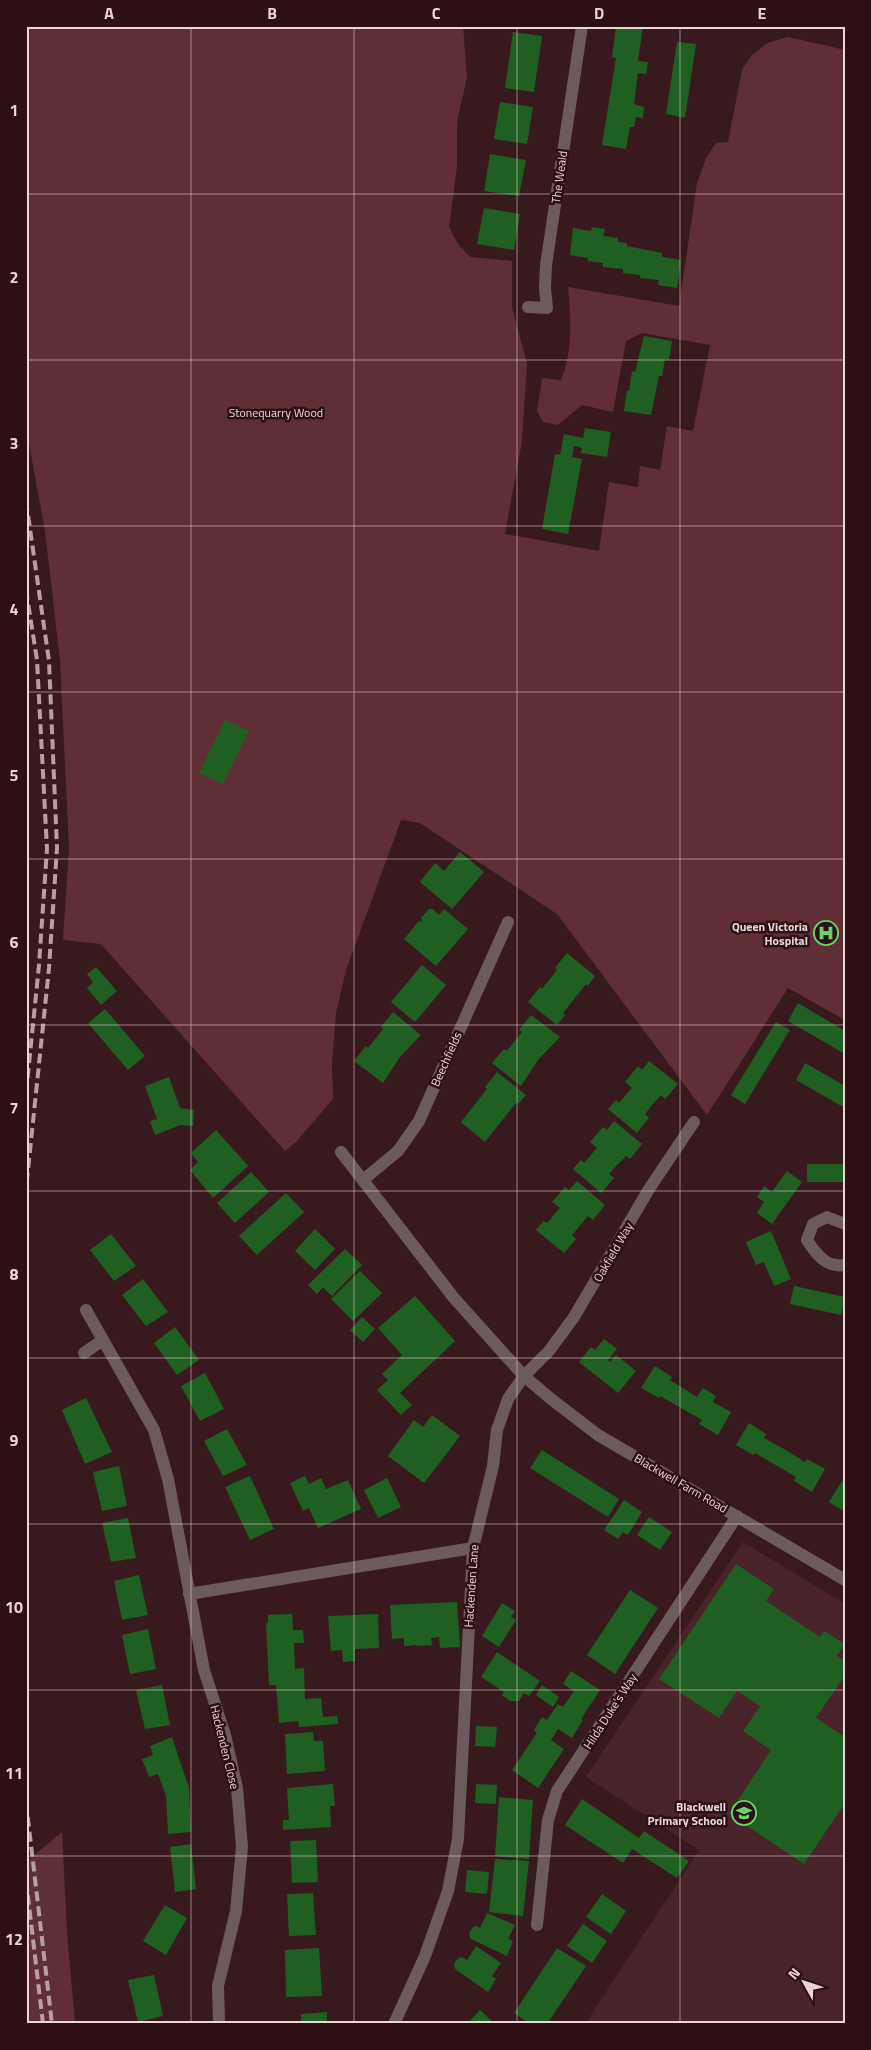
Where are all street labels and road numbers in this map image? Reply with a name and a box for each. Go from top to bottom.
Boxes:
street label: The Weald [546,149,572,205]
street label: Beechfields [425,1028,467,1090]
street label: Oakfield Way [588,1218,638,1285]
street label: Blackwell Farm Road [631,1448,731,1518]
street label: Hackenden Lane [459,1544,483,1628]
street label: Hilda Duke's Way [578,1669,642,1753]
street label: Hackenden Close [205,1703,245,1791]

